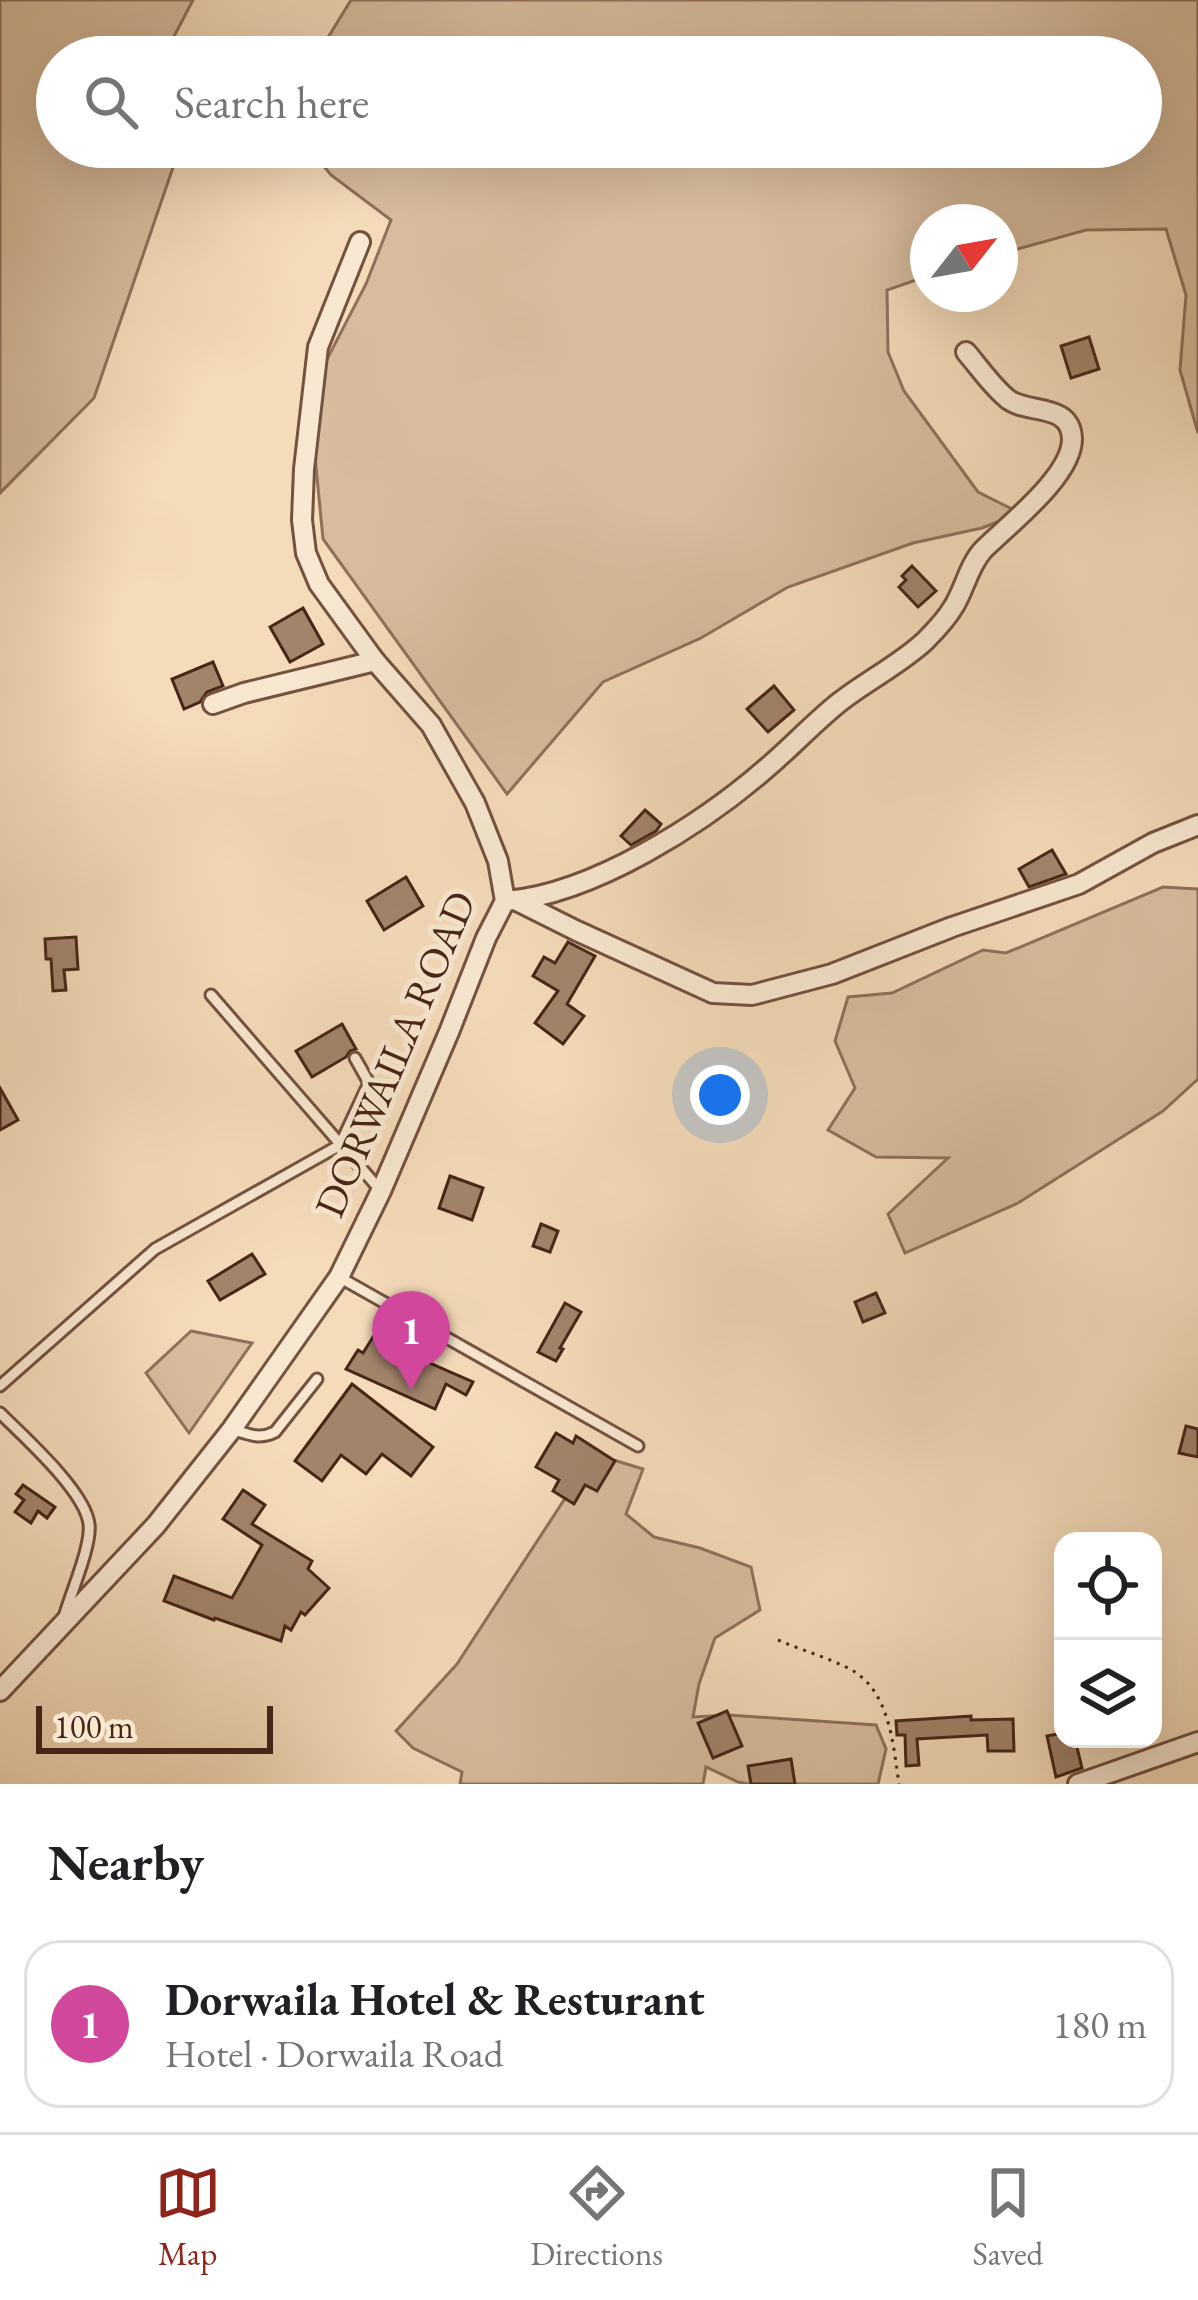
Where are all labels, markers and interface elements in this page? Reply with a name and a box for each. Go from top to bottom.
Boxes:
search box [36,36,1162,168]
icon: search [78,69,144,135]
text: Search here [174,73,369,131]
north arrow [910,204,1018,312]
street label: DORWAILA ROAD [302,883,488,1225]
your location [690,1065,750,1125]
pin: 1 [372,1291,450,1390]
map controls [1054,1532,1162,1748]
button: locate [1054,1532,1162,1640]
button: layers [1054,1640,1162,1748]
scale bar [36,1700,273,1753]
text: 100 m [54,1705,134,1748]
text: Nearby [48,1829,204,1895]
text: Dorwaila Hotel & Resturant [165,1970,705,2028]
text: 1 [80,1999,100,2050]
text: 180 m [1053,1999,1147,2050]
text: Hotel · Dorwaila Road [165,2028,503,2079]
tab: Map [155,2160,221,2275]
tab: Directions [530,2160,663,2275]
tab: Saved [973,2160,1043,2275]

